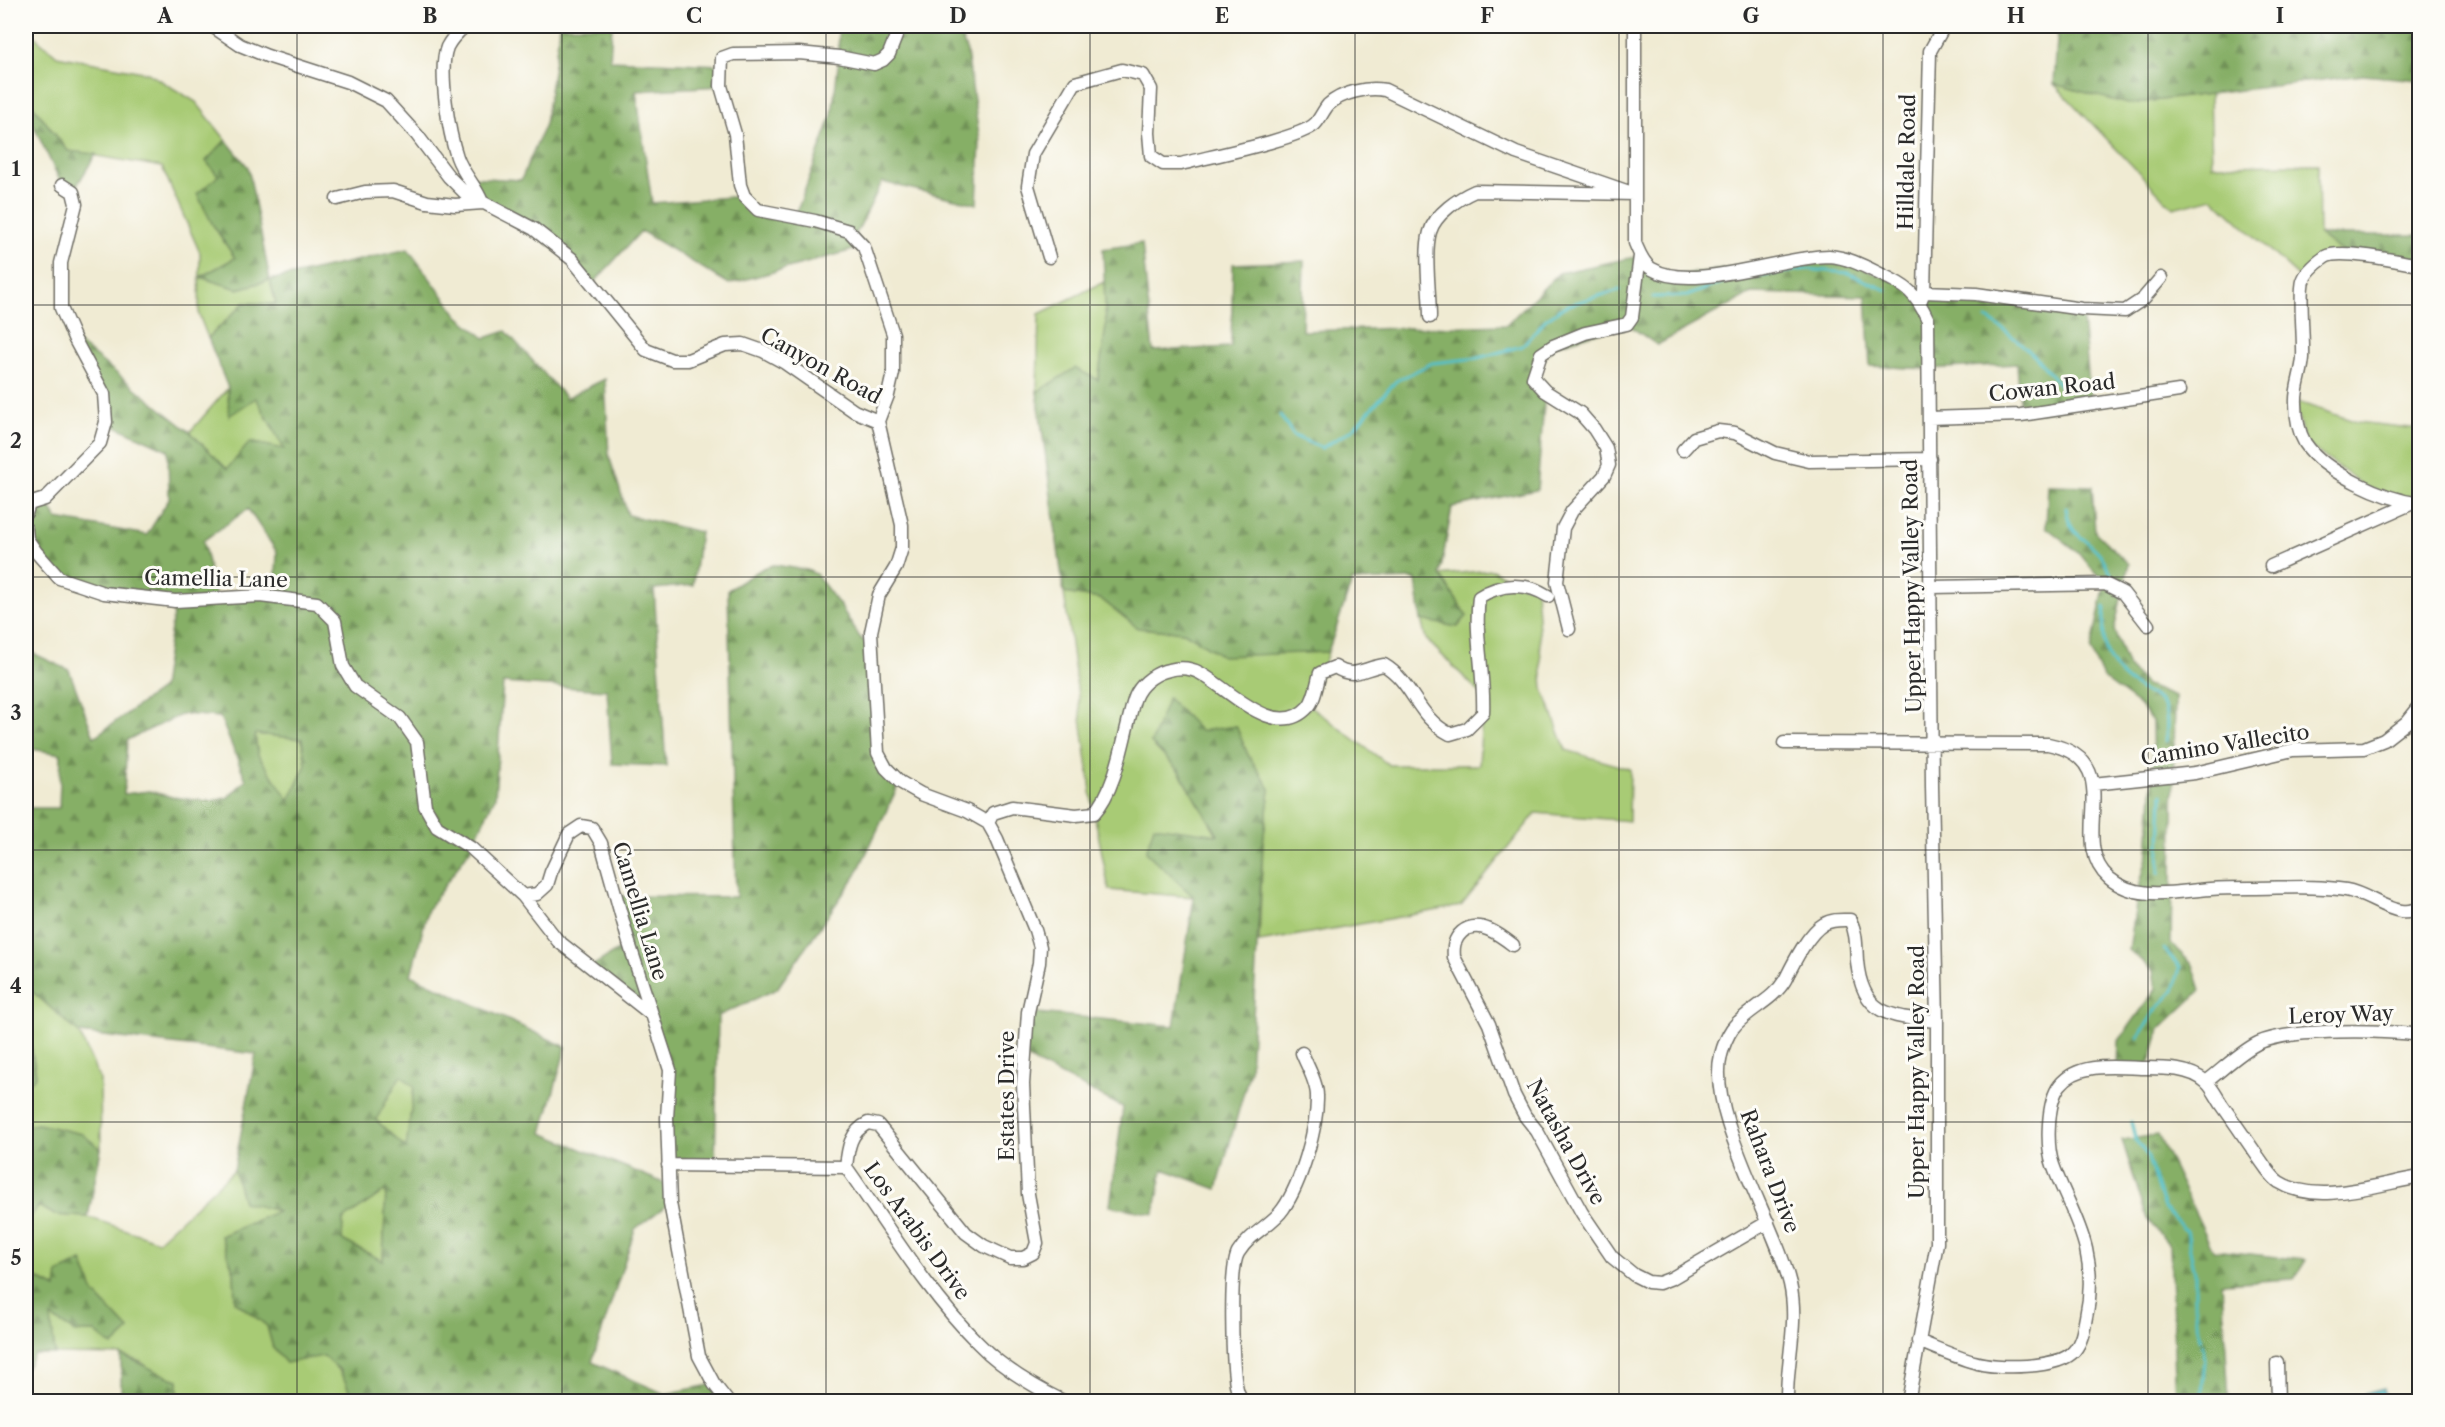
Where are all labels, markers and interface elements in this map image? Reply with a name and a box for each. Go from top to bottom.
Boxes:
text: A [156,4,173,28]
text: B [423,4,438,28]
text: C [686,4,702,28]
text: D [949,4,967,28]
text: E [1215,4,1229,28]
text: F [1480,4,1494,28]
text: G [1743,4,1760,28]
text: H [2007,4,2025,28]
text: I [2276,4,2284,28]
street label: Hilldale Road [1893,93,1920,230]
text: 1 [12,157,21,181]
street label: Canyon Road [756,322,886,409]
street label: Cowan Road [1987,368,2117,407]
text: 2 [10,429,22,453]
street label: Upper Happy Valley Road [1897,458,1926,713]
street label: Camellia Lane [144,565,288,592]
text: 3 [10,701,22,725]
street label: Camino Vallecito [2139,719,2311,770]
street label: Camellia Lane [608,839,673,983]
street label: Upper Happy Valley Road [1904,945,1929,1199]
text: 4 [10,974,22,998]
street label: Leroy Way [2288,1000,2394,1029]
street label: Estates Drive [994,1031,1019,1161]
street label: Natasha Drive [1522,1075,1611,1209]
street label: Rahara Drive [1735,1105,1806,1236]
street label: Los Arabis Drive [859,1157,976,1305]
text: 5 [10,1246,22,1270]

